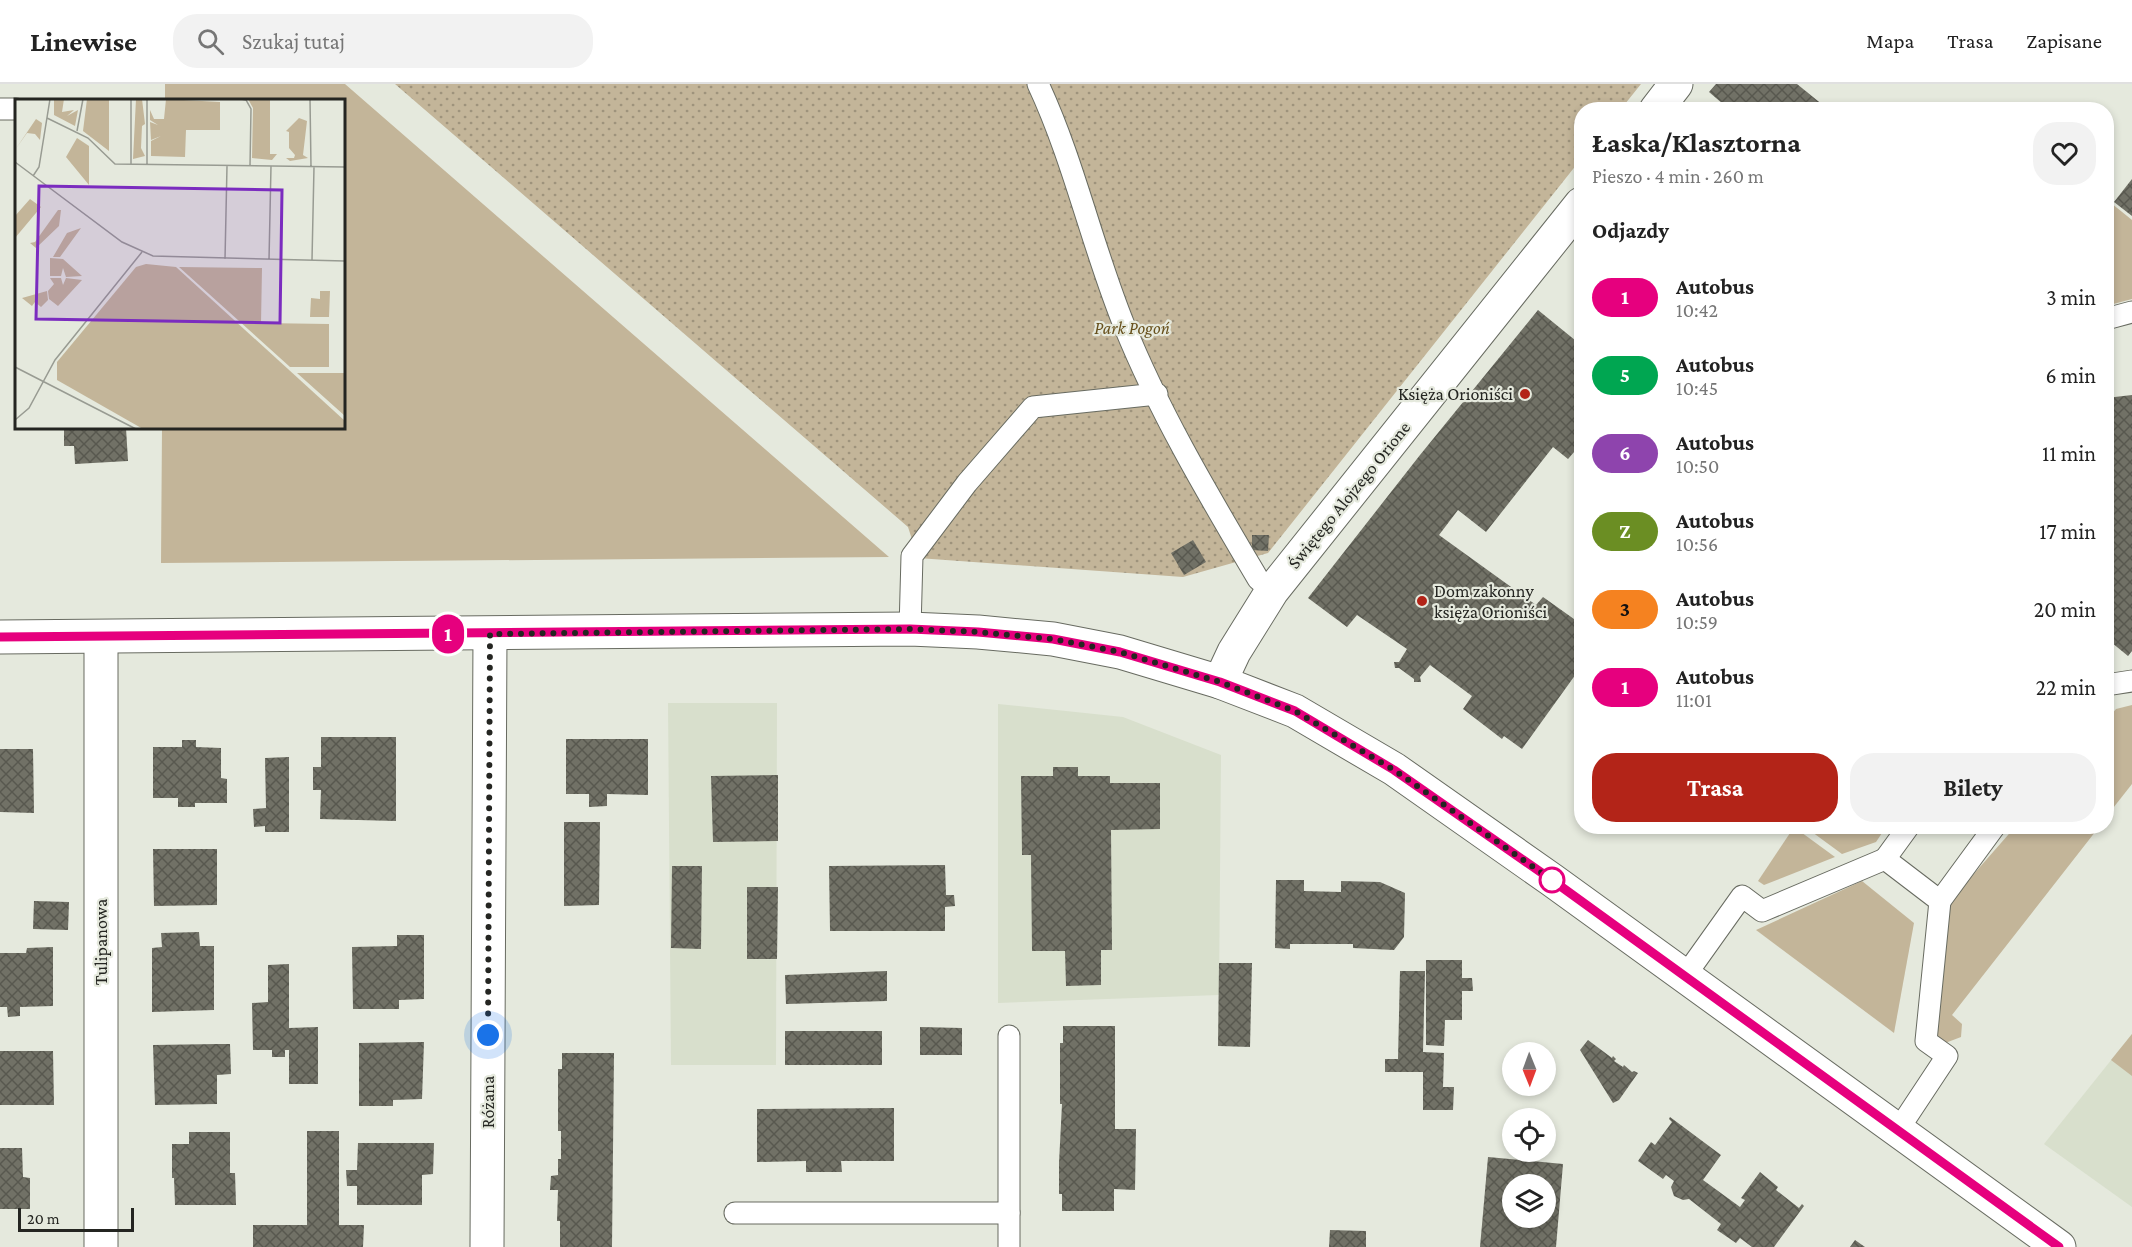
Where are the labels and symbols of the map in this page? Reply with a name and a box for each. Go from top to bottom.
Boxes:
inset map [15,99,345,429]
park label: Park Pogoń [1094,318,1170,338]
place label: Księża Orioniści [1398,384,1513,404]
marker: Księża Orioniści [1518,387,1532,401]
street label: Świętego Alojzego Orione [1284,417,1415,573]
place label: Dom zakonny księża Orioniści [1434,581,1548,622]
marker: Dom zakonny księża Orioniści [1415,594,1429,608]
line badge: 1 [428,614,468,654]
unlabelled marker [1539,867,1565,893]
street label: Tulipanowa [91,899,111,985]
your location [473,1020,503,1050]
north arrow [1502,1042,1556,1096]
street label: Różana [478,1076,498,1128]
scale bar [18,1205,134,1232]

